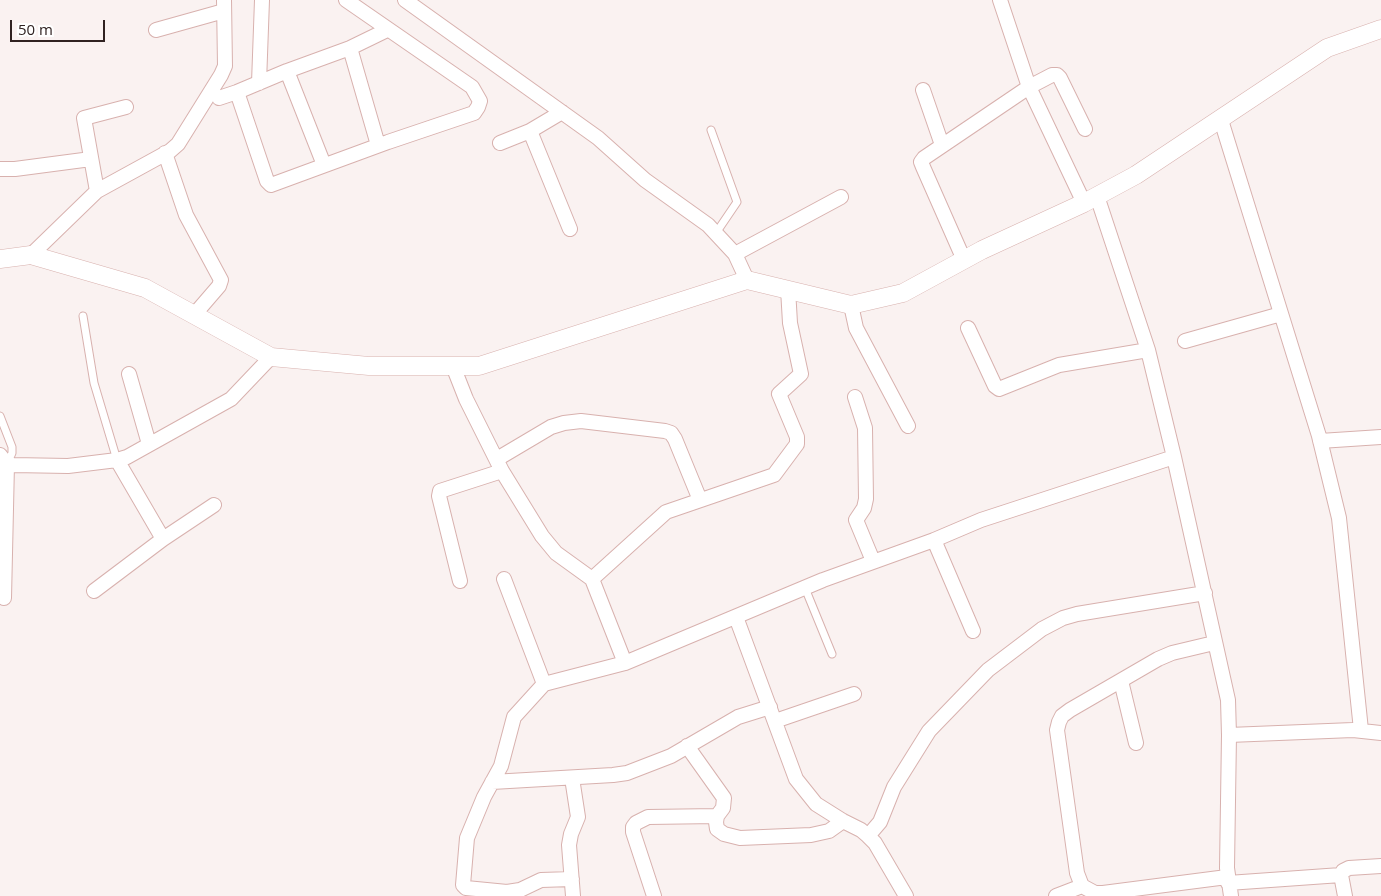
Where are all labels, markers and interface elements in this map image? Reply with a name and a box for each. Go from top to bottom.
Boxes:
scale bar [12,10,108,42]
text: 50 m [18,19,53,39]

